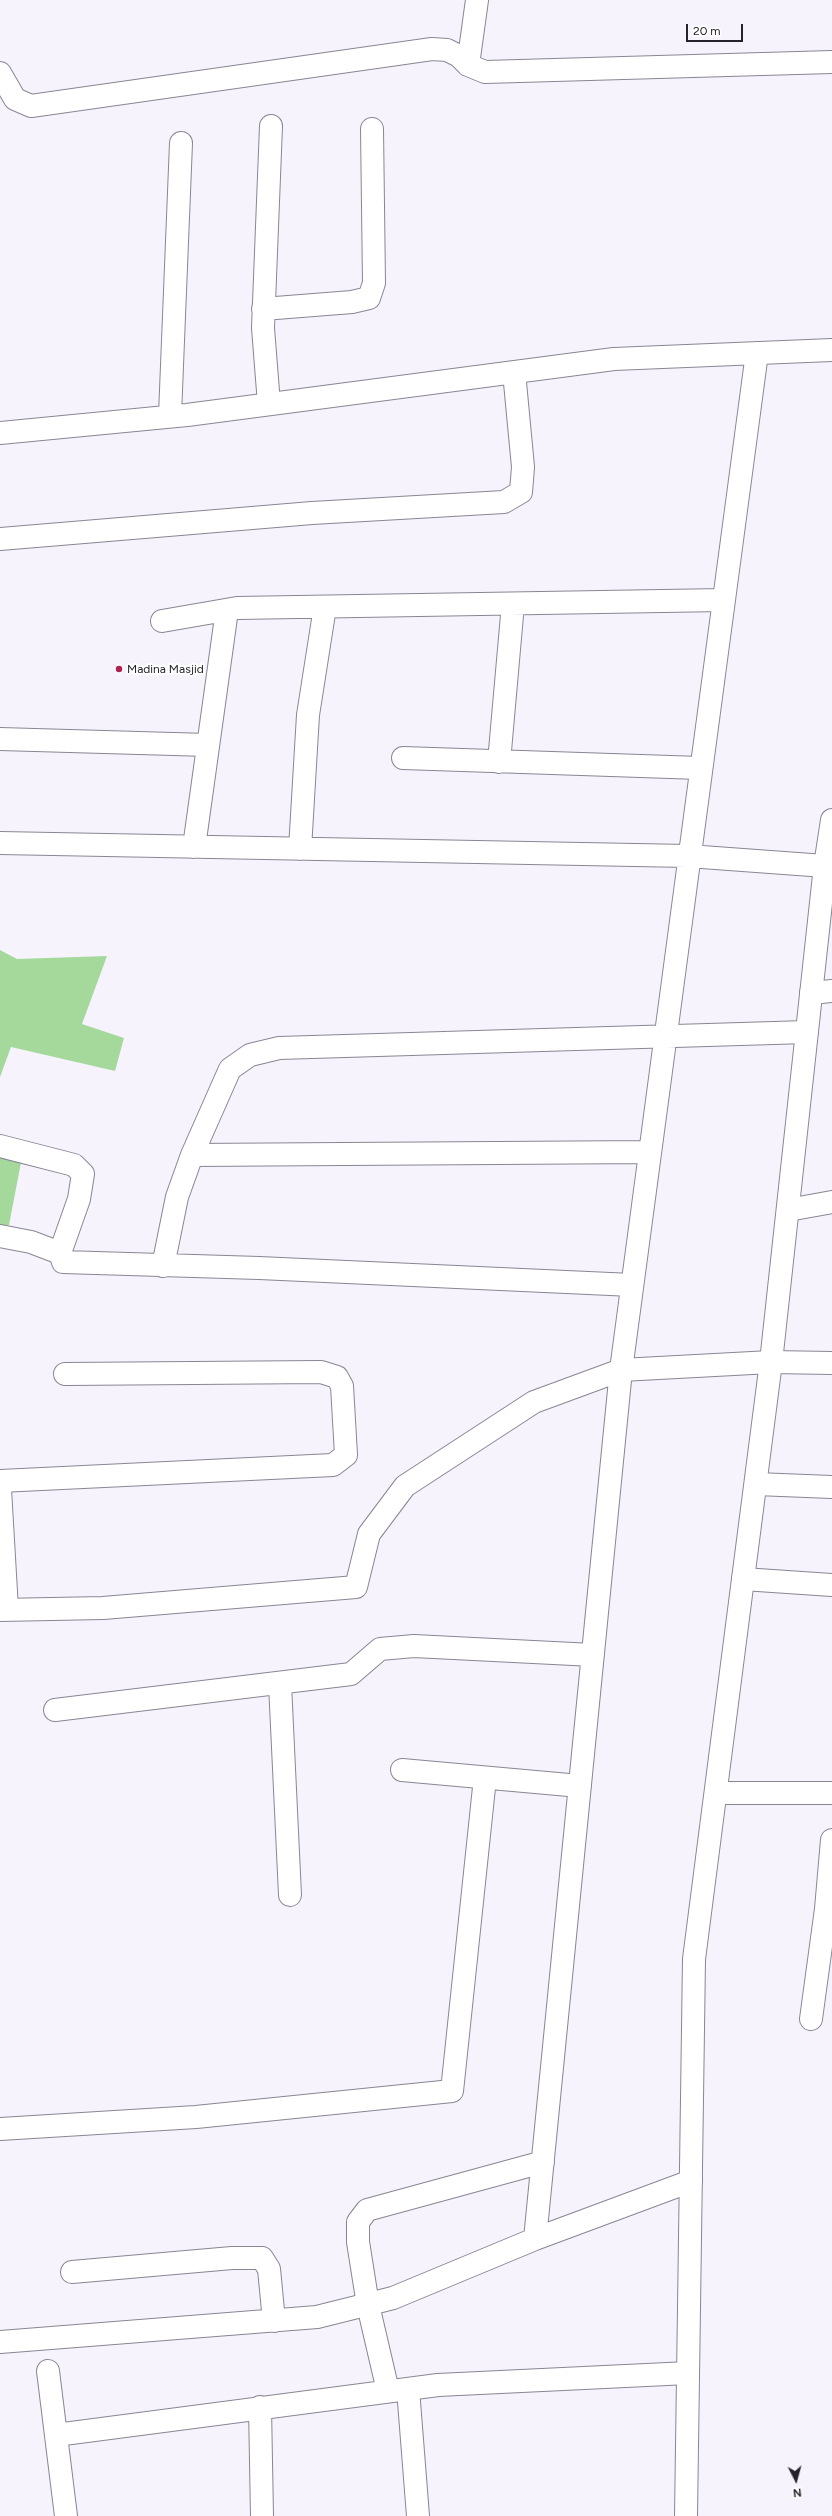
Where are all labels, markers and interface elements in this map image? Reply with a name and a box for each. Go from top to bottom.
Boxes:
scale bar [688,16,745,42]
text: 20 m [693,24,721,38]
place label: Madina Masjid [127,662,204,676]
marker: Madina Masjid [114,664,124,674]
north arrow [776,2460,816,2500]
text: N [792,2486,802,2499]

